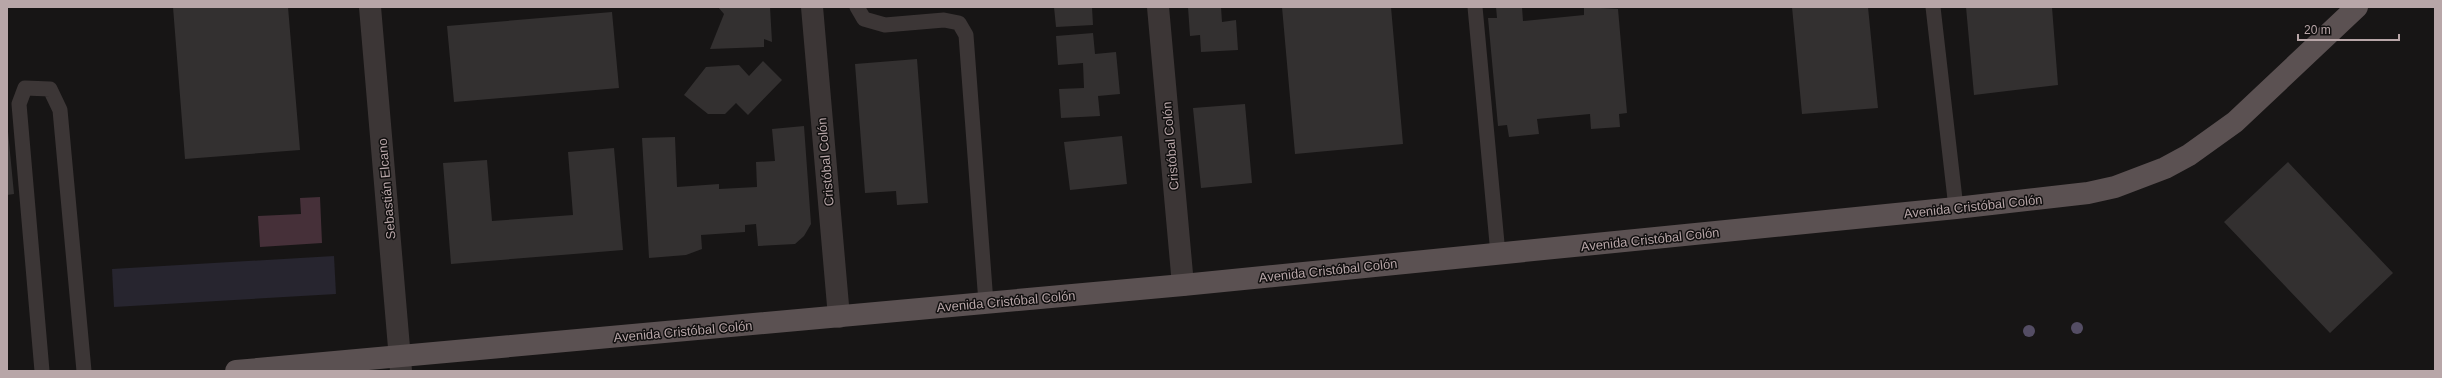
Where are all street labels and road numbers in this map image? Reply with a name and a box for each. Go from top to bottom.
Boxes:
street label: Cristóbal Colón [1159,101,1182,191]
street label: Cristóbal Colón [814,117,837,207]
street label: Sebastián Elcano [375,138,398,240]
street label: Avenida Cristóbal Colón [1903,192,2043,221]
street label: Avenida Cristóbal Colón [1580,225,1720,254]
street label: Avenida Cristóbal Colón [1258,256,1398,285]
street label: Avenida Cristóbal Colón [936,288,1076,315]
street label: Avenida Cristóbal Colón [613,318,753,345]

